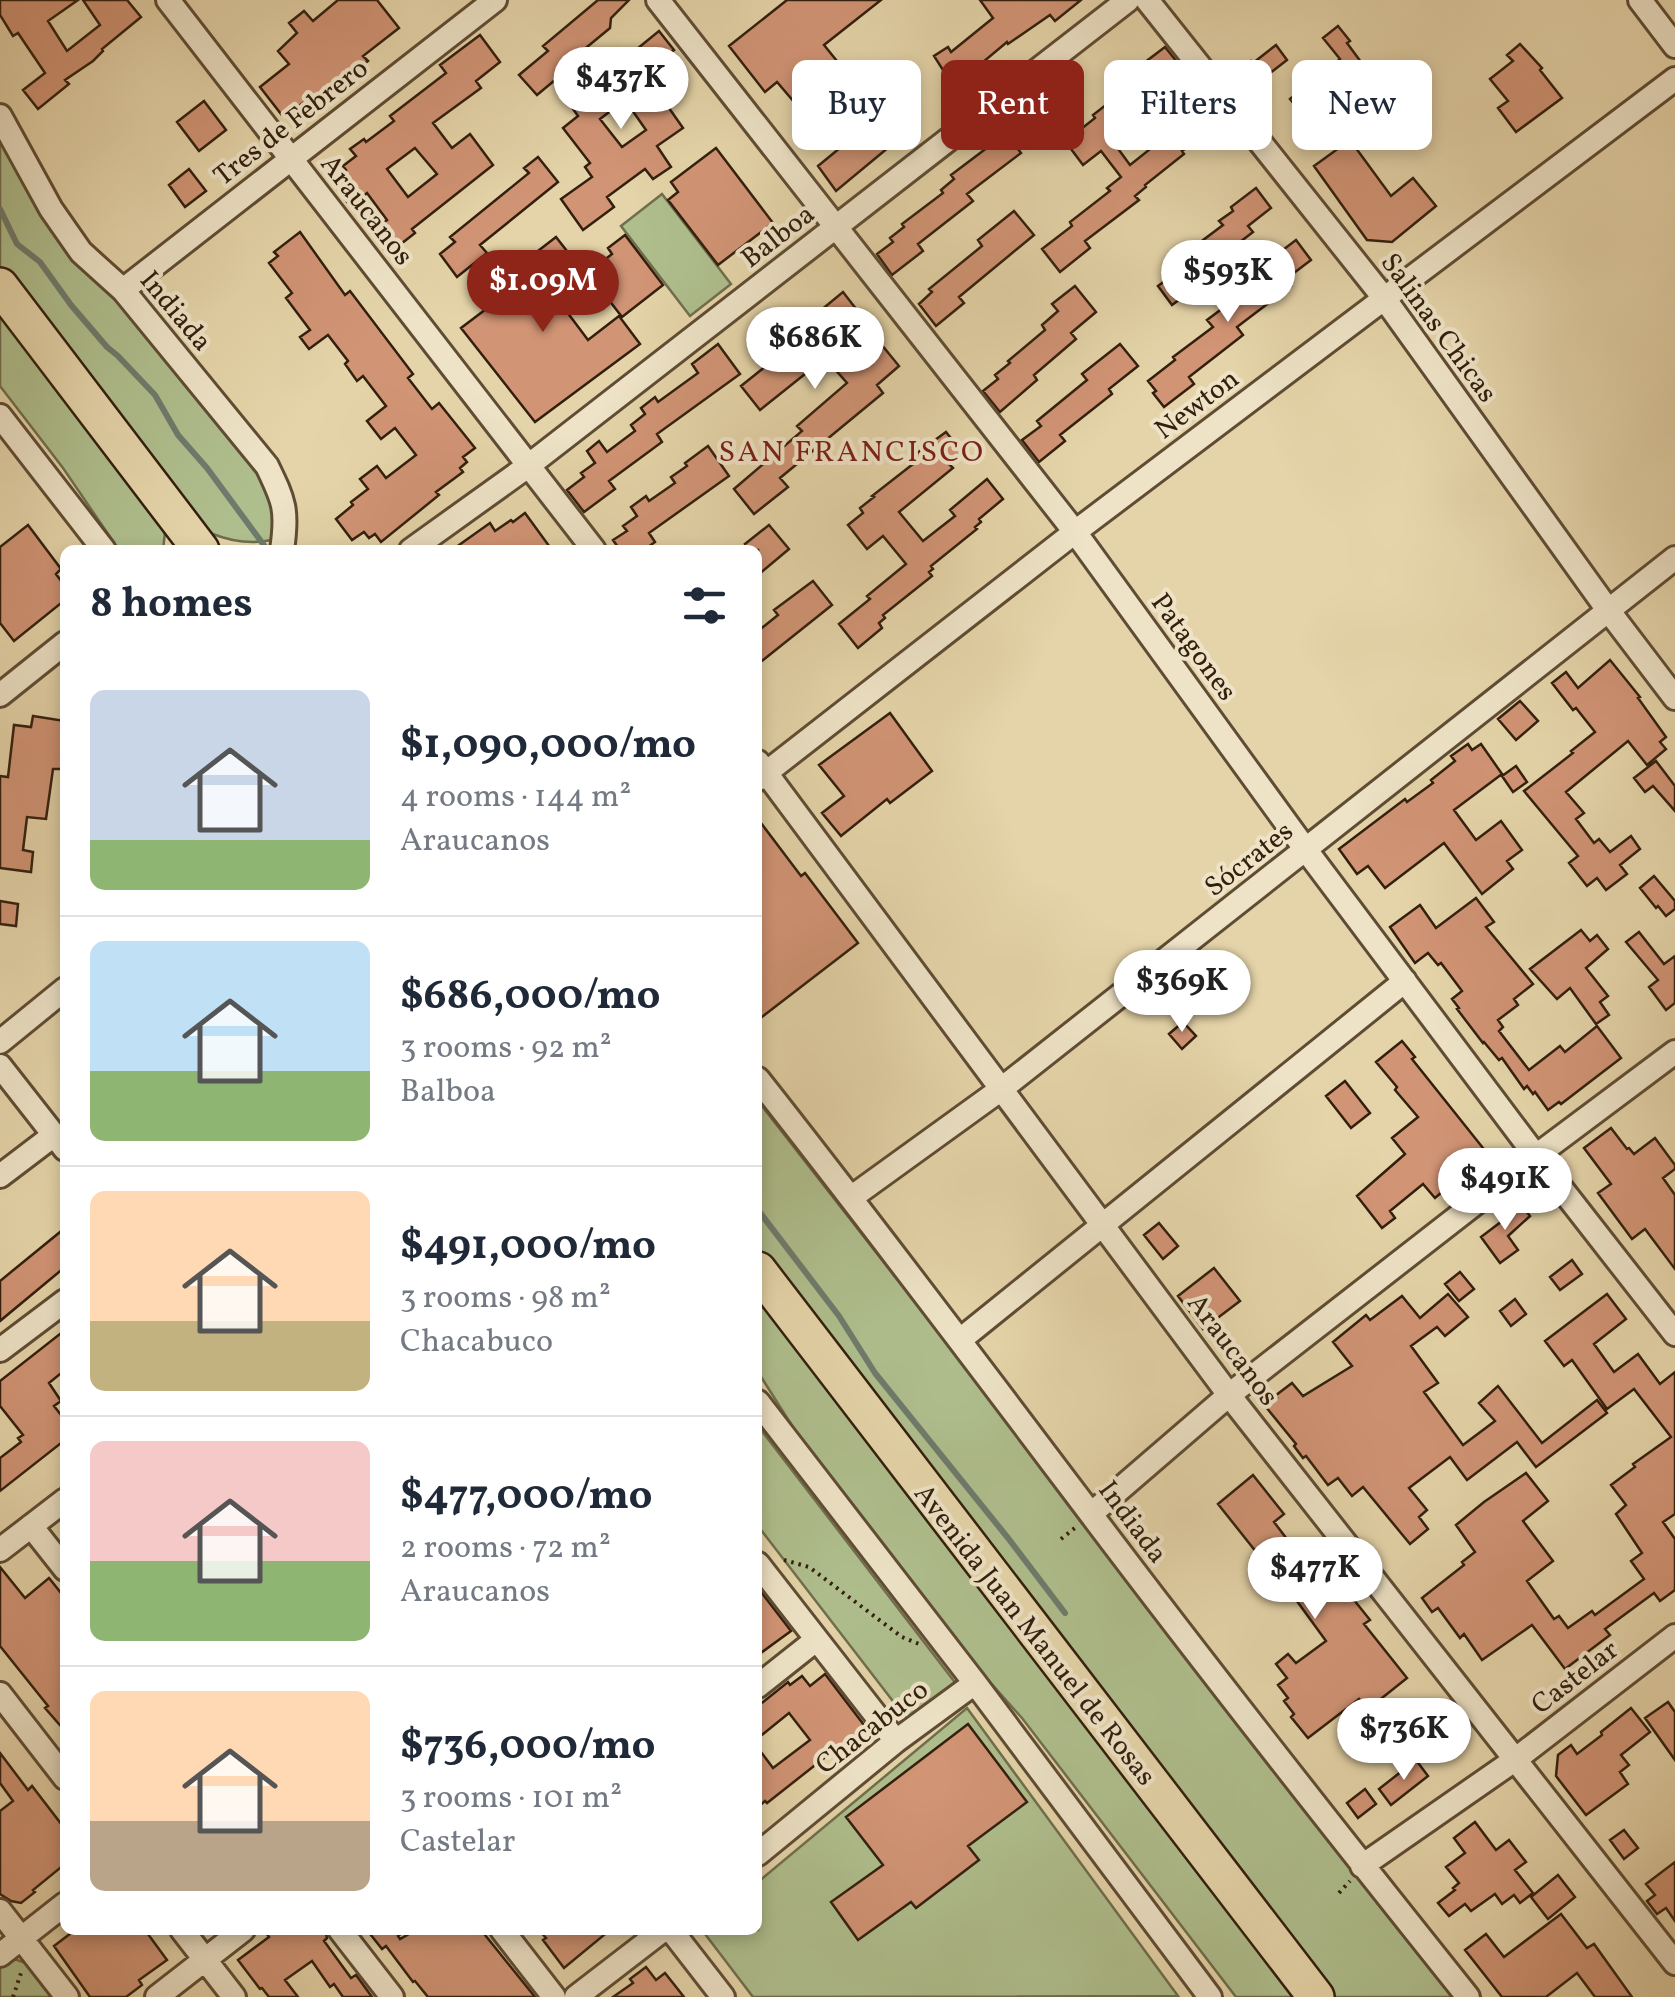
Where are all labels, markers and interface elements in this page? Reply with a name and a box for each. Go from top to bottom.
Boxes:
pin: $437K [551,47,691,132]
street label: Tres de Febrero [206,50,377,196]
text: $437K [576,57,666,101]
chip: Buy [792,60,921,150]
chip: Rent [941,60,1084,150]
chip: Filters [1104,60,1272,150]
chip: New [1292,60,1432,150]
street label: Araucanos [310,147,422,274]
street label: Balboa [733,196,824,278]
pin: $593K [1158,240,1298,325]
street label: Salinas Chicas [1370,246,1506,411]
pin: $1.09M [462,250,624,335]
text: $593K [1183,250,1273,294]
text: $1.09M [489,260,597,304]
street label: Indiada [130,263,220,360]
pin: $686K [745,307,885,392]
text: $686K [768,317,862,361]
street label: Newton [1147,360,1248,450]
district label: SAN FRANCISCO [719,432,985,474]
text: 8 homes [90,576,253,635]
icon: filters [677,578,732,633]
street label: Patagones [1141,586,1245,709]
text: $1,090,000/mo [400,717,696,776]
icon: home [170,730,290,850]
text: 4 rooms · 144 m² [400,776,631,820]
street label: Sócrates [1197,813,1302,907]
text: Araucanos [400,820,550,864]
pin: $369K [1112,950,1252,1035]
text: $369K [1136,960,1228,1004]
text: $686,000/mo [400,968,661,1027]
icon: home [170,981,290,1101]
text: 3 rooms · 92 m² [400,1027,612,1071]
text: Balboa [400,1071,496,1115]
pin: $491K [1435,1148,1575,1233]
text: $491K [1460,1158,1550,1202]
text: $491,000/mo [400,1218,656,1277]
icon: home [170,1231,290,1351]
text: 3 rooms · 98 m² [400,1277,611,1321]
street label: Araucanos [1177,1286,1287,1415]
text: Chacabuco [400,1321,553,1365]
text: $477,000/mo [400,1468,653,1527]
street label: Indiada [1088,1473,1176,1572]
street label: Avenida Juan Manuel de Rosas [904,1476,1164,1795]
icon: home [170,1481,290,1601]
text: 2 rooms · 72 m² [400,1527,611,1571]
pin: $477K [1245,1537,1385,1622]
text: $477K [1270,1547,1360,1591]
text: Araucanos [400,1571,550,1615]
street label: Castelar [1524,1631,1628,1724]
street label: Chacabuco [808,1671,937,1785]
pin: $736K [1334,1698,1474,1783]
text: $736K [1359,1708,1449,1752]
text: $736,000/mo [400,1718,656,1777]
icon: home [170,1731,290,1851]
text: 3 rooms · 101 m² [400,1777,622,1821]
text: Castelar [400,1821,516,1865]

